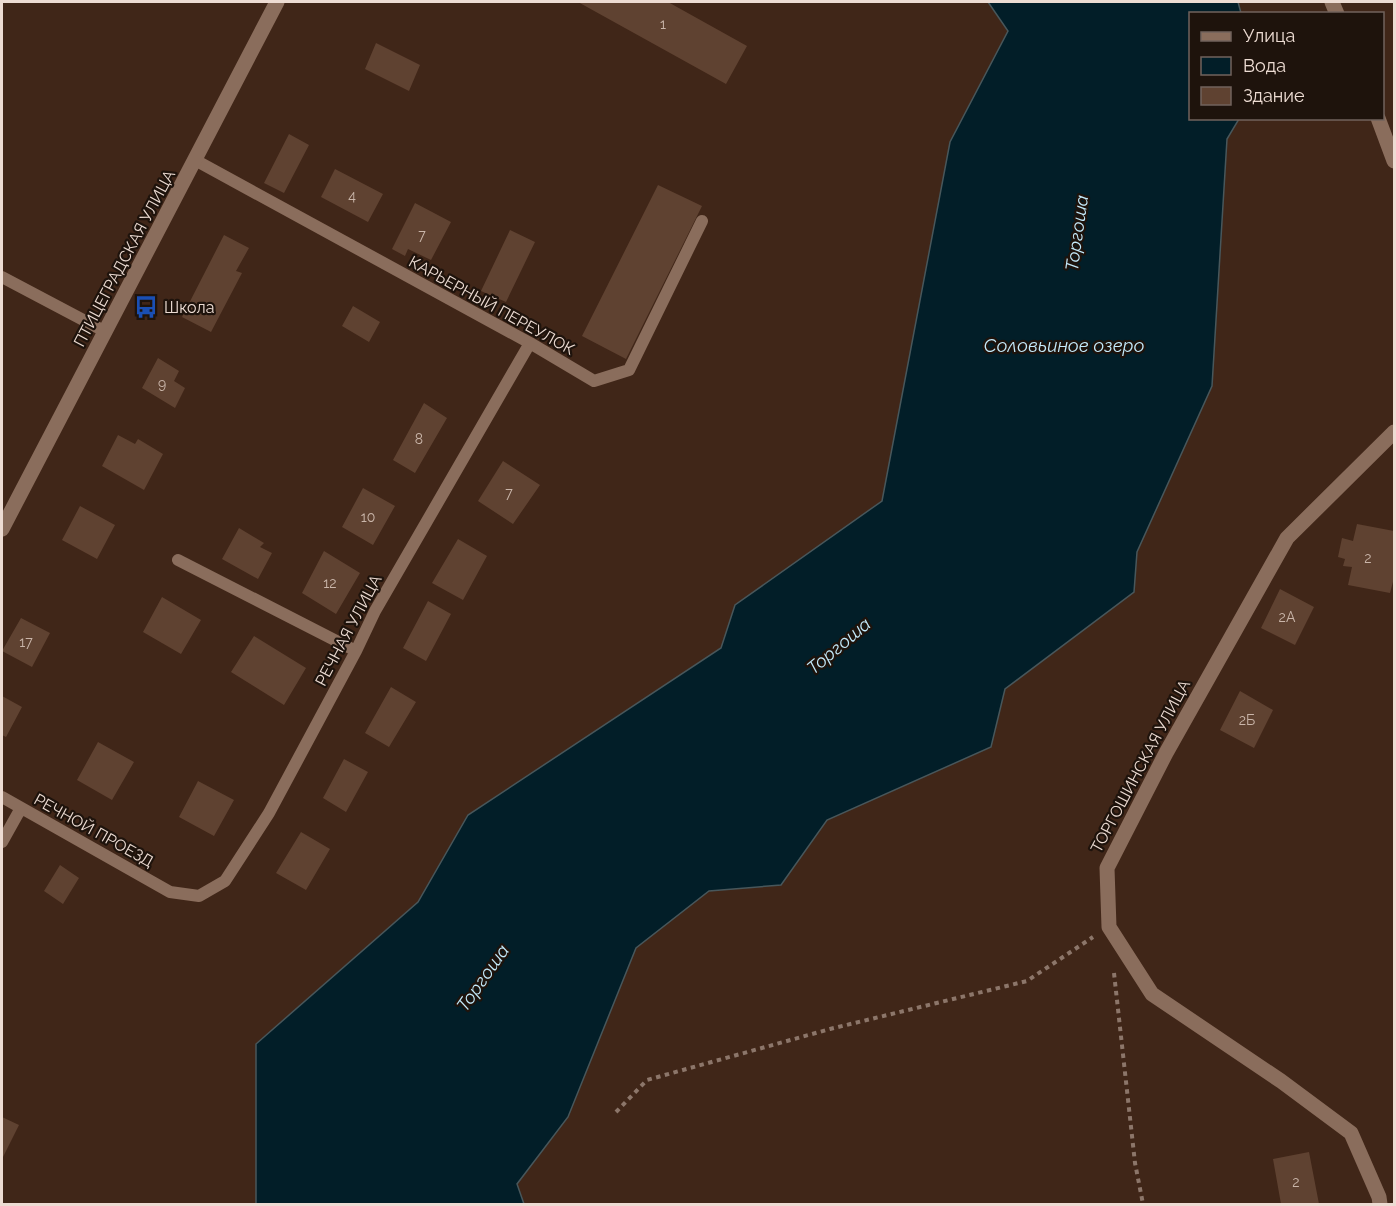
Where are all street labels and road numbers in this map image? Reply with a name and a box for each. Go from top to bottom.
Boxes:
street label: ПТИЦЕГРАДСКАЯ УЛИЦА [70,166,179,350]
street label: КАРЬЕРНЫЙ ПЕРЕУЛОК [406,252,578,359]
street label: РЕЧНАЯ УЛИЦА [311,571,386,689]
street label: ТОРГОШИНСКАЯ УЛИЦА [1087,676,1194,856]
street label: РЕЧНОЙ ПРОЕЗД [31,790,157,871]

